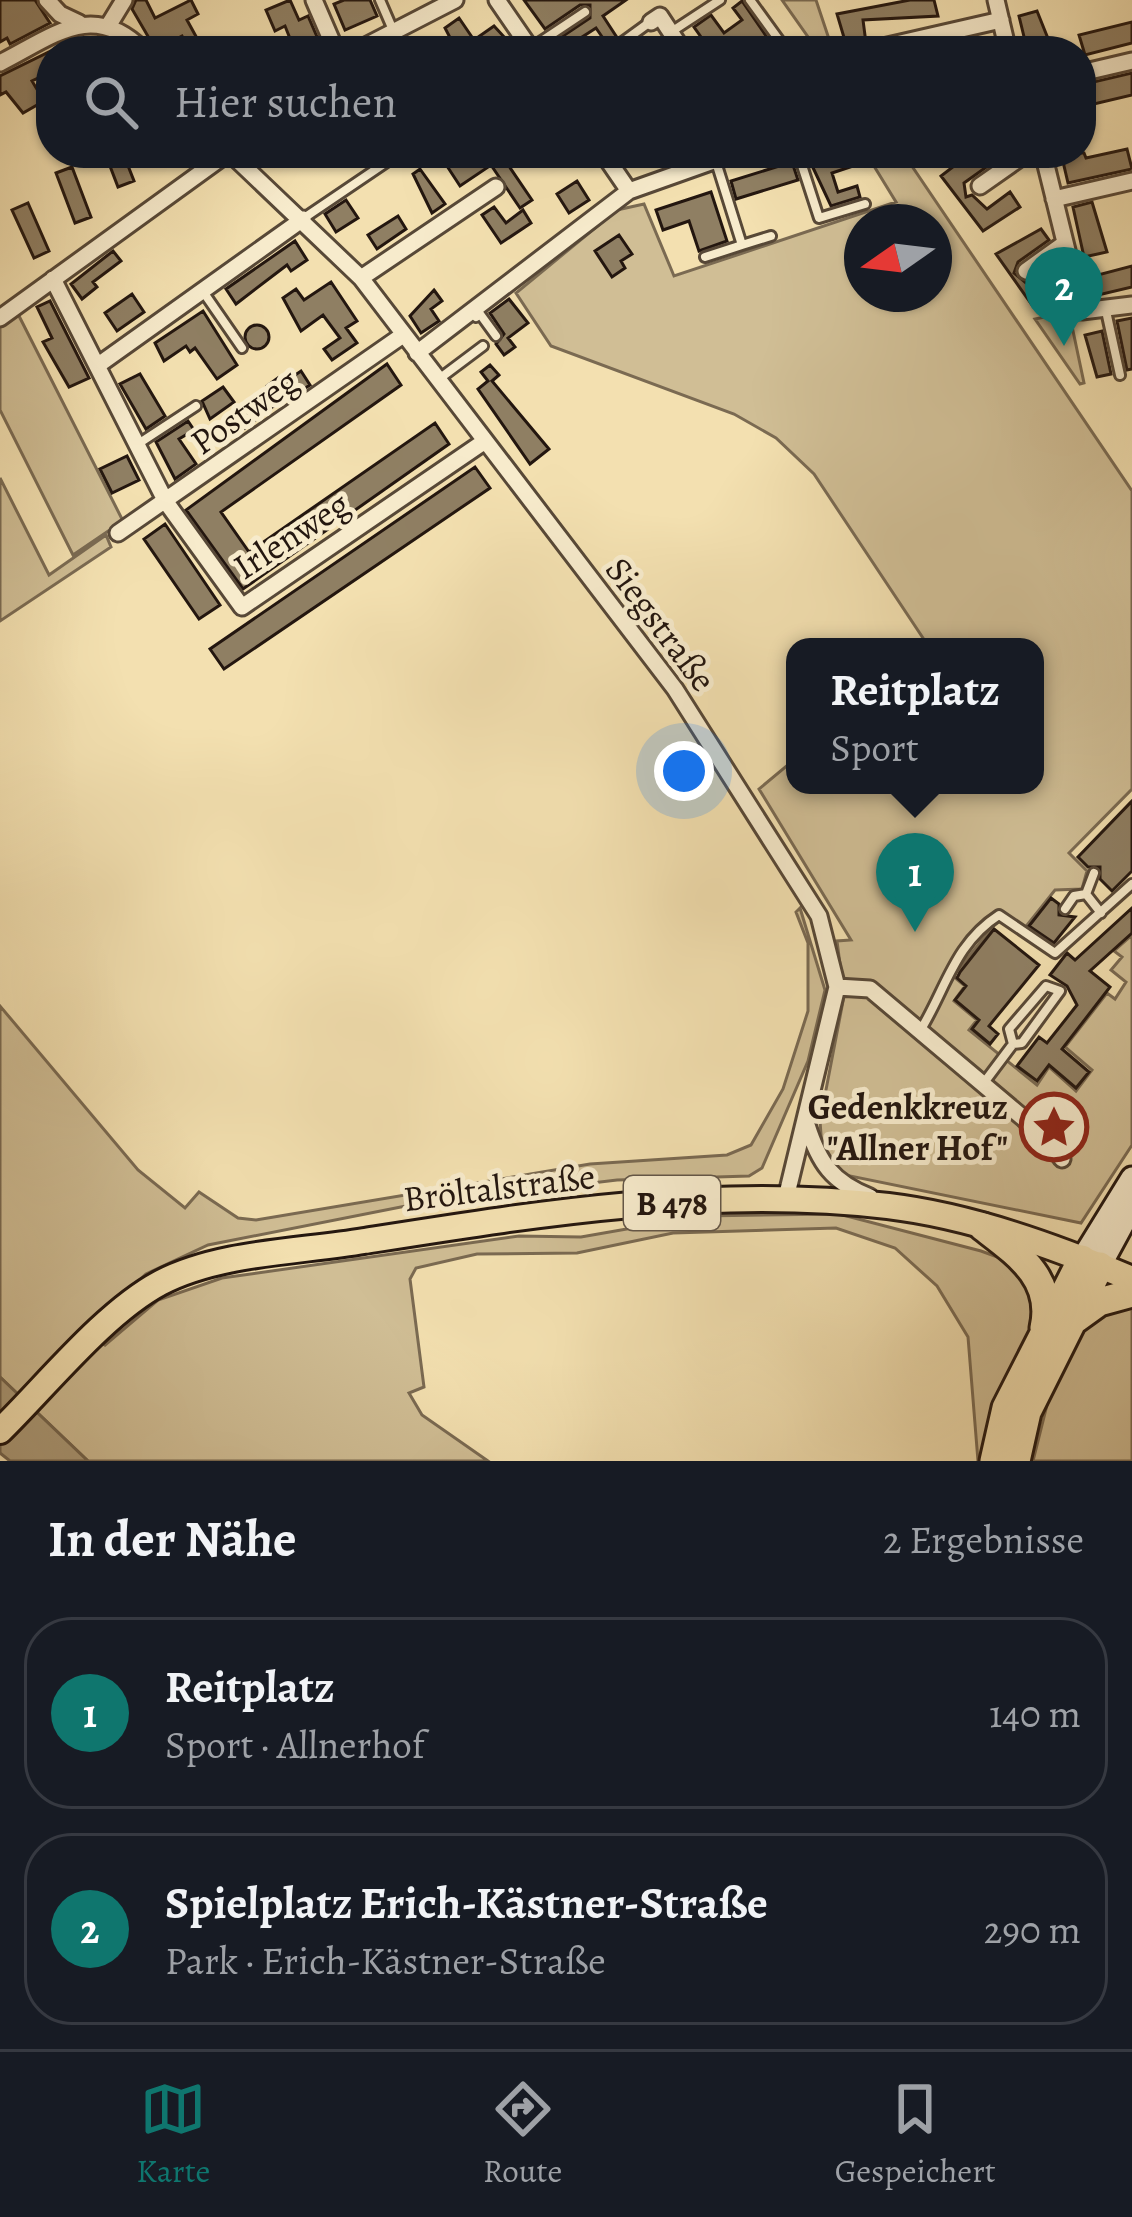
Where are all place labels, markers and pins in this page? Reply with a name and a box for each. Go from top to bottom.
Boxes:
pin: 2 [1025,247,1103,346]
pin: 1 [876,833,954,932]
place label: Gedenkkreuz "Allner Hof" [808,1082,1008,1172]
place icon: Gedenkkreuz "Allner Hof" [1019,1092,1089,1162]

